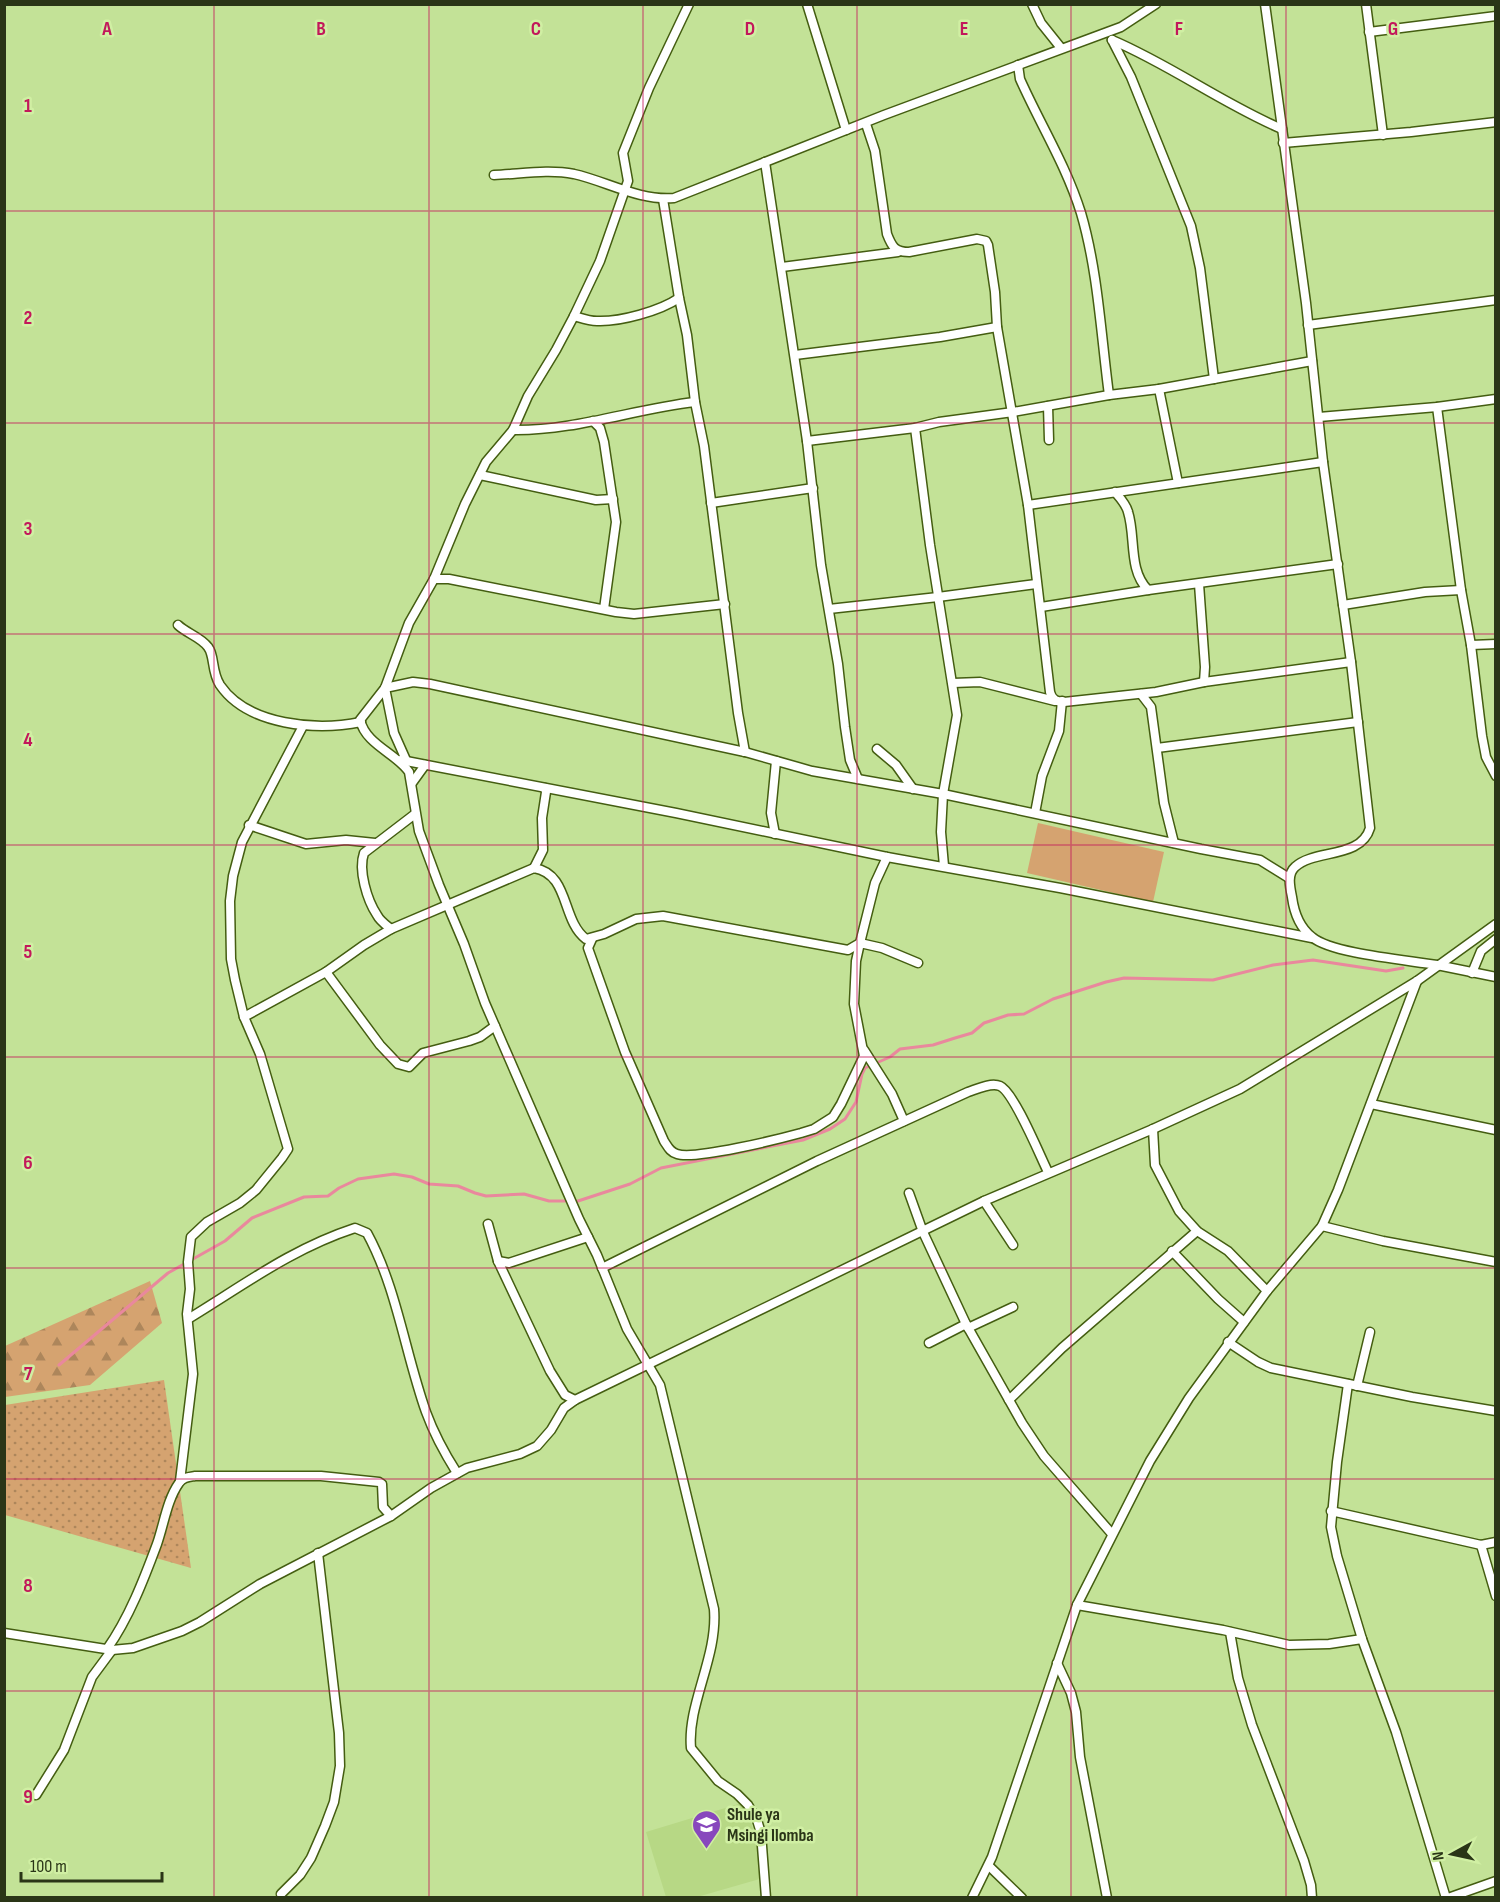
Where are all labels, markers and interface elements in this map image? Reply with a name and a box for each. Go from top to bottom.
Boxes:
text: A [101,17,112,41]
text: B [316,17,326,41]
text: C [531,17,541,41]
text: D [745,17,755,41]
text: E [960,17,968,41]
text: F [1175,17,1183,41]
text: G [1388,17,1398,41]
text: 1 [24,94,32,118]
text: 2 [24,306,32,330]
text: 3 [24,517,33,541]
text: 4 [23,728,33,752]
text: 5 [24,940,33,964]
text: 6 [23,1151,33,1175]
text: 7 [24,1362,33,1386]
text: 8 [23,1574,33,1598]
text: 9 [23,1785,33,1809]
place label: Shule ya Msingi Ilomba [727,1804,814,1846]
school or university icon: Shule ya Msingi Ilomba [690,1808,722,1850]
north arrow [1422,1824,1482,1884]
scale bar [21,1845,162,1883]
text: N [1429,1850,1449,1861]
text: 100 m [30,1856,67,1877]

